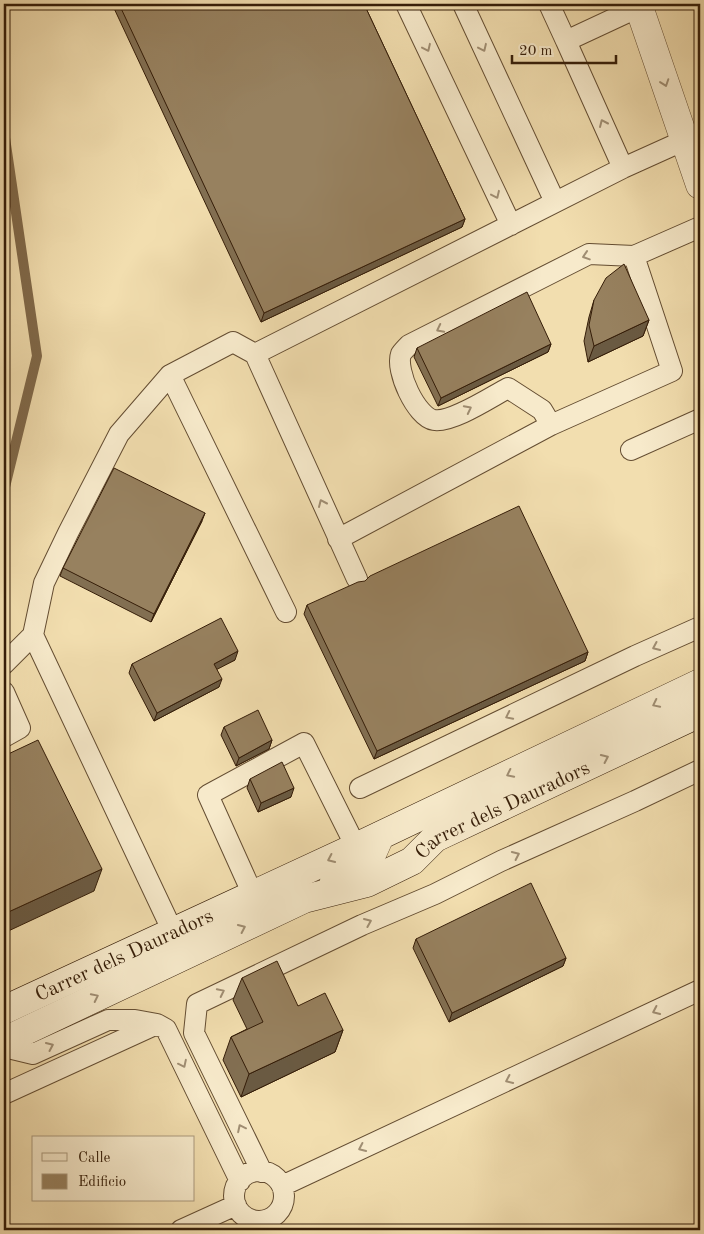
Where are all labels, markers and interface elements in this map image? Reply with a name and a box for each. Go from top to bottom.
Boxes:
scale bar [512,32,615,64]
one-way arrow [421,43,431,52]
one-way arrow [477,43,488,52]
text: 20 m [519,44,553,59]
one-way arrow [659,78,669,87]
one-way arrow [598,119,609,128]
one-way arrow [490,190,501,199]
one-way arrow [582,251,591,261]
one-way arrow [437,323,446,333]
one-way arrow [462,405,471,415]
one-way arrow [318,499,329,508]
one-way arrow [652,640,661,651]
one-way arrow [652,697,661,708]
one-way arrow [505,710,514,721]
one-way arrow [600,754,609,764]
street label: Carrer dels Dauradors [412,759,593,864]
one-way arrow [506,768,515,778]
one-way arrow [511,850,520,861]
one-way arrow [328,853,337,863]
street label: Carrer dels Dauradors [33,907,217,1006]
one-way arrow [363,918,372,929]
one-way arrow [237,924,246,934]
one-way arrow [216,988,225,998]
one-way arrow [90,993,99,1003]
one-way arrow [652,1004,661,1015]
one-way arrow [45,1042,54,1053]
one-way arrow [177,1059,187,1068]
one-way arrow [505,1073,514,1084]
one-way arrow [237,1124,247,1133]
legend [32,1136,195,1202]
one-way arrow [358,1142,367,1153]
text: Calle [78,1151,111,1166]
text: Edificio [78,1175,126,1190]

